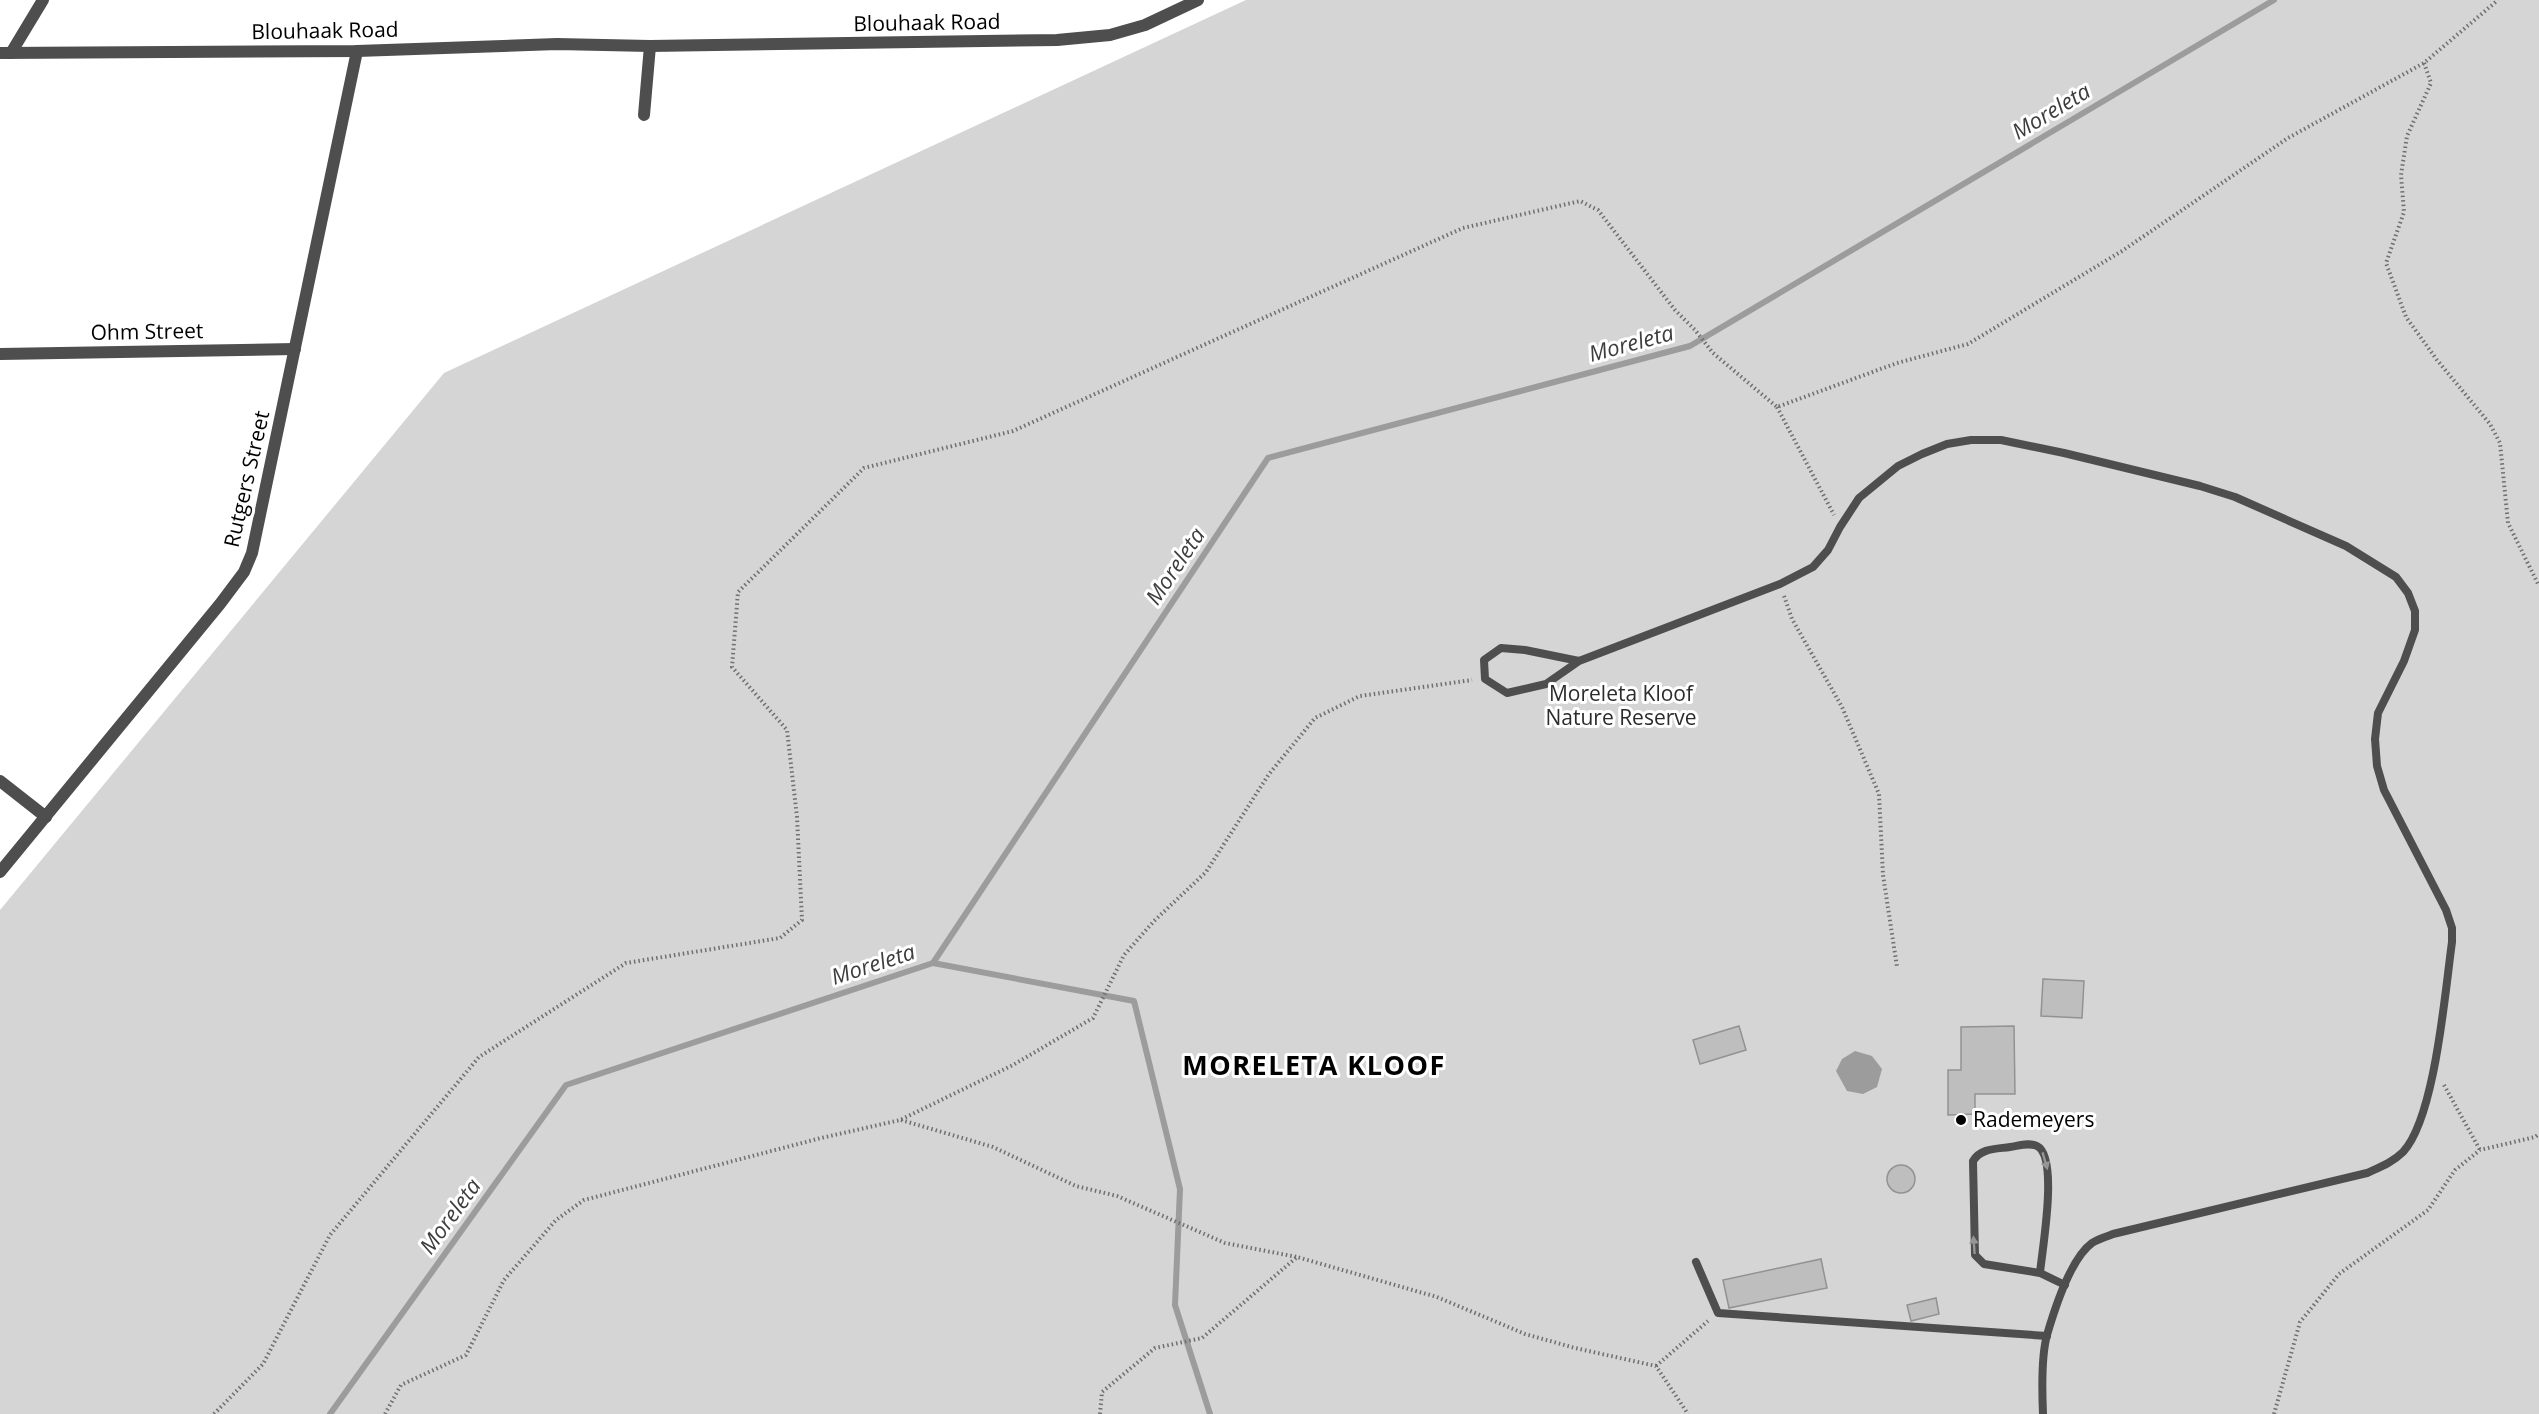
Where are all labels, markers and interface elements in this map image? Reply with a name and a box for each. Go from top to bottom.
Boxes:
street label: Blouhaak Road [853,7,1001,37]
street label: Blouhaak Road [251,15,399,45]
water label: Moreleta [2006,75,2095,145]
street label: Ohm Street [90,316,204,346]
water label: Moreleta [1585,316,1676,368]
street label: Rutgers Street [217,408,275,550]
water label: Moreleta [1138,521,1211,610]
park label: Moreleta Kloof Nature Reserve [1545,679,1697,731]
water label: Moreleta [827,935,919,991]
district label: MORELETA KLOOF [1182,1046,1446,1083]
place label: Rademeyers [1973,1105,2094,1133]
marker: Rademeyers [1954,1113,1968,1127]
one-way arrow [2041,1152,2050,1170]
water label: Moreleta [412,1172,487,1259]
one-way arrow [1969,1236,1979,1255]

